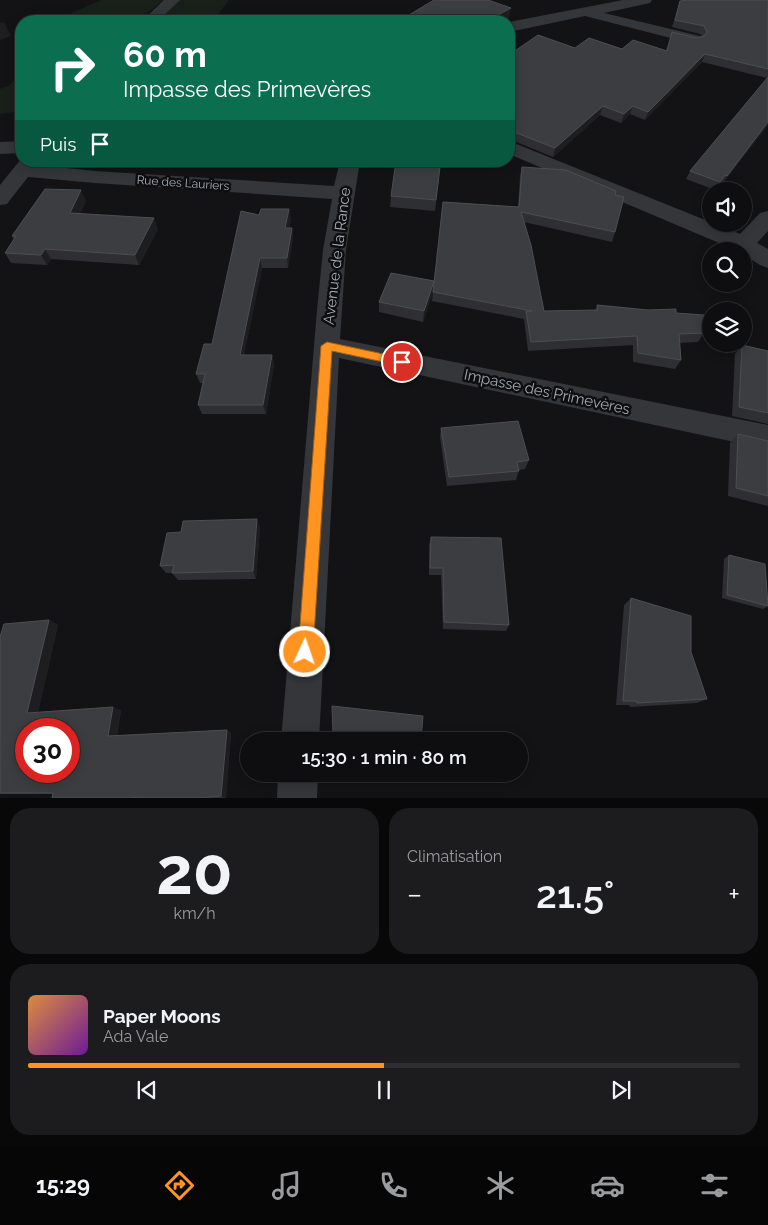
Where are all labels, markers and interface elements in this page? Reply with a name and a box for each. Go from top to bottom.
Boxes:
text: 60 m [123,34,207,75]
icon: right [40,35,105,100]
text: Impasse des Primevères [123,76,371,102]
icon: arrive [86,130,114,158]
text: Puis [40,133,76,155]
street label: Rue des Lauriers [136,173,230,193]
map controls [702,182,752,352]
button: sound [702,182,752,232]
street label: Avenue de la Rance [320,186,354,326]
button: search [702,242,752,292]
button: layers [702,302,752,352]
pin [381,341,423,383]
icon: arrive [388,348,416,376]
street label: Impasse des Primevères [462,366,632,418]
position arrow [278,625,330,677]
speed limit sign: 30 [15,718,80,783]
text: 15:30 · 1 min · 80 m [301,746,467,768]
text: 20 [156,833,233,909]
text: Climatisation [407,847,502,866]
text: 21.5° [536,872,614,917]
text: − [407,878,422,911]
text: + [728,878,740,911]
text: km/h [173,904,216,923]
text: Paper Moons [103,1005,221,1027]
text: Ada Vale [103,1027,168,1046]
icon: previous [133,1076,161,1104]
icon: pause [370,1076,398,1104]
icon: next [607,1076,635,1104]
icon: directions [162,1168,197,1203]
icon: music [269,1168,304,1203]
icon: phone [376,1168,411,1203]
icon: climate [483,1168,518,1203]
icon: car [590,1168,625,1203]
icon: filters [697,1168,732,1203]
text: 15:29 [36,1172,90,1198]

